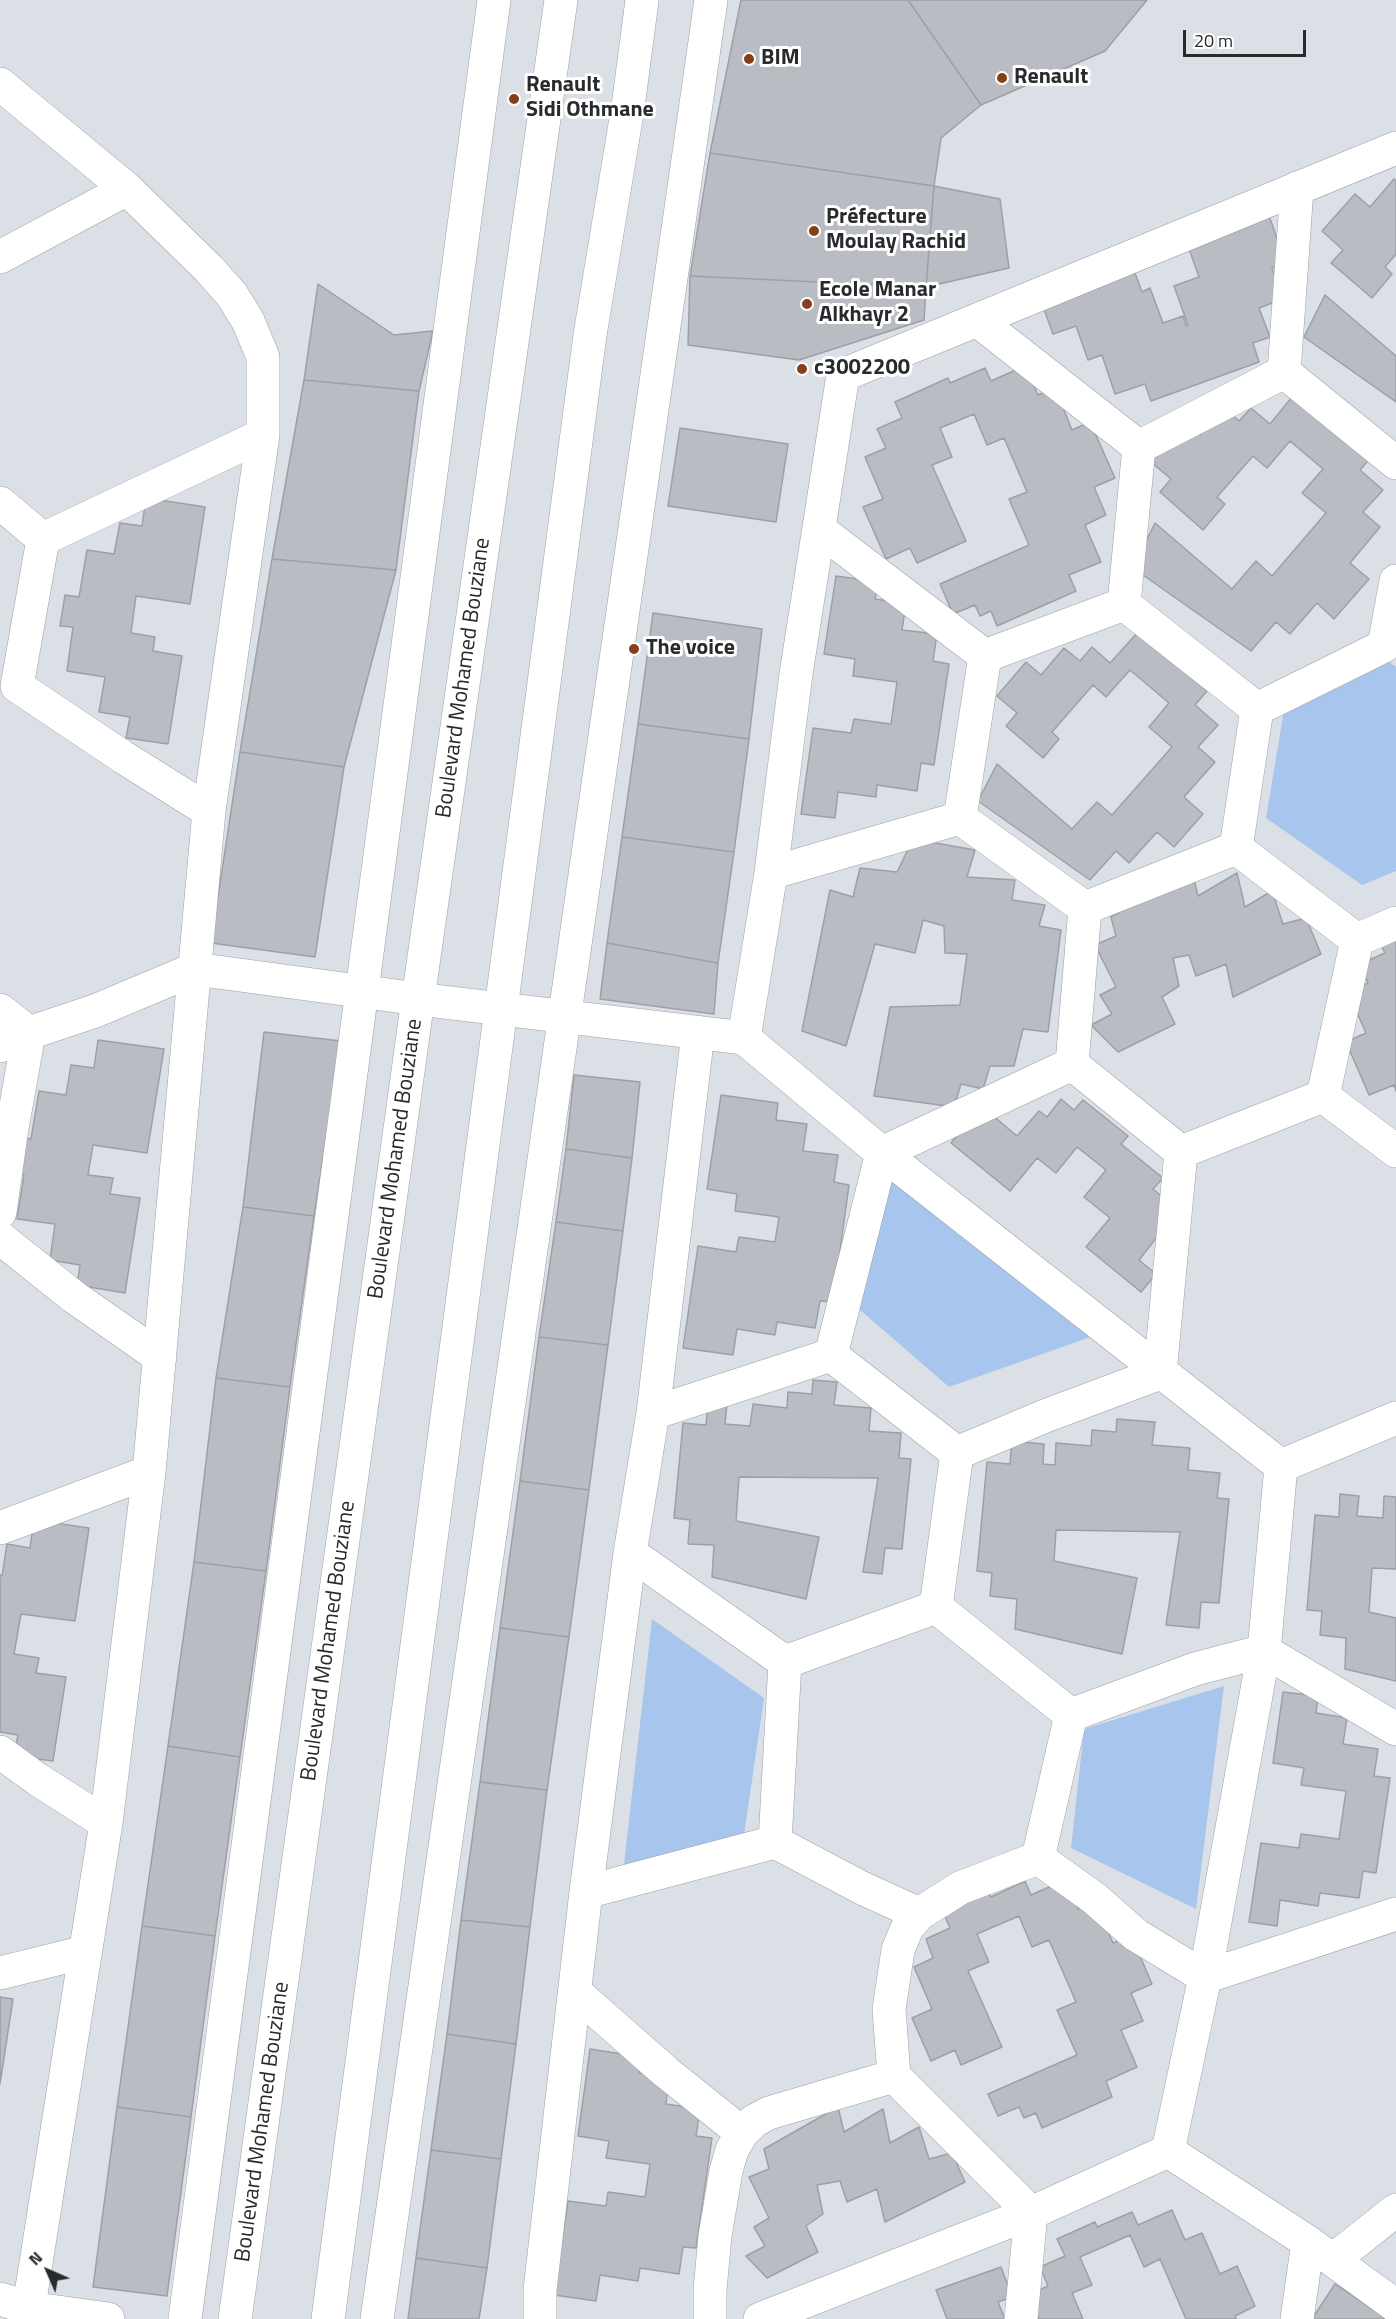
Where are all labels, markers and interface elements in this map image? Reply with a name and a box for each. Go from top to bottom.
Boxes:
scale bar [1186,18,1309,56]
text: 20 m [1194,27,1233,54]
place label: BIM [761,46,800,72]
marker: BIM [742,52,756,66]
place label: Renault [1014,65,1088,91]
marker: Renault [995,71,1009,85]
place label: Renault Sidi Othmane [526,73,654,124]
marker: Renault Sidi Othmane [507,92,521,106]
place label: Préfecture Moulay Rachid [826,205,966,256]
marker: Préfecture Moulay Rachid [807,224,821,238]
place label: Ecole Manar Alkhayr 2 [819,278,936,330]
marker: Ecole Manar Alkhayr 2 [800,297,814,311]
place label: c3002200 [814,356,910,382]
marker: c3002200 [795,362,809,376]
street label: Boulevard Mohamed Bouziane [431,536,497,820]
place label: The voice [646,636,735,662]
marker: The voice [627,642,641,656]
street label: Boulevard Mohamed Bouziane [363,1017,429,1301]
street label: Boulevard Mohamed Bouziane [296,1499,362,1783]
street label: Boulevard Mohamed Bouziane [230,1980,296,2264]
north arrow [18,2241,78,2301]
text: N [23,2246,48,2271]

